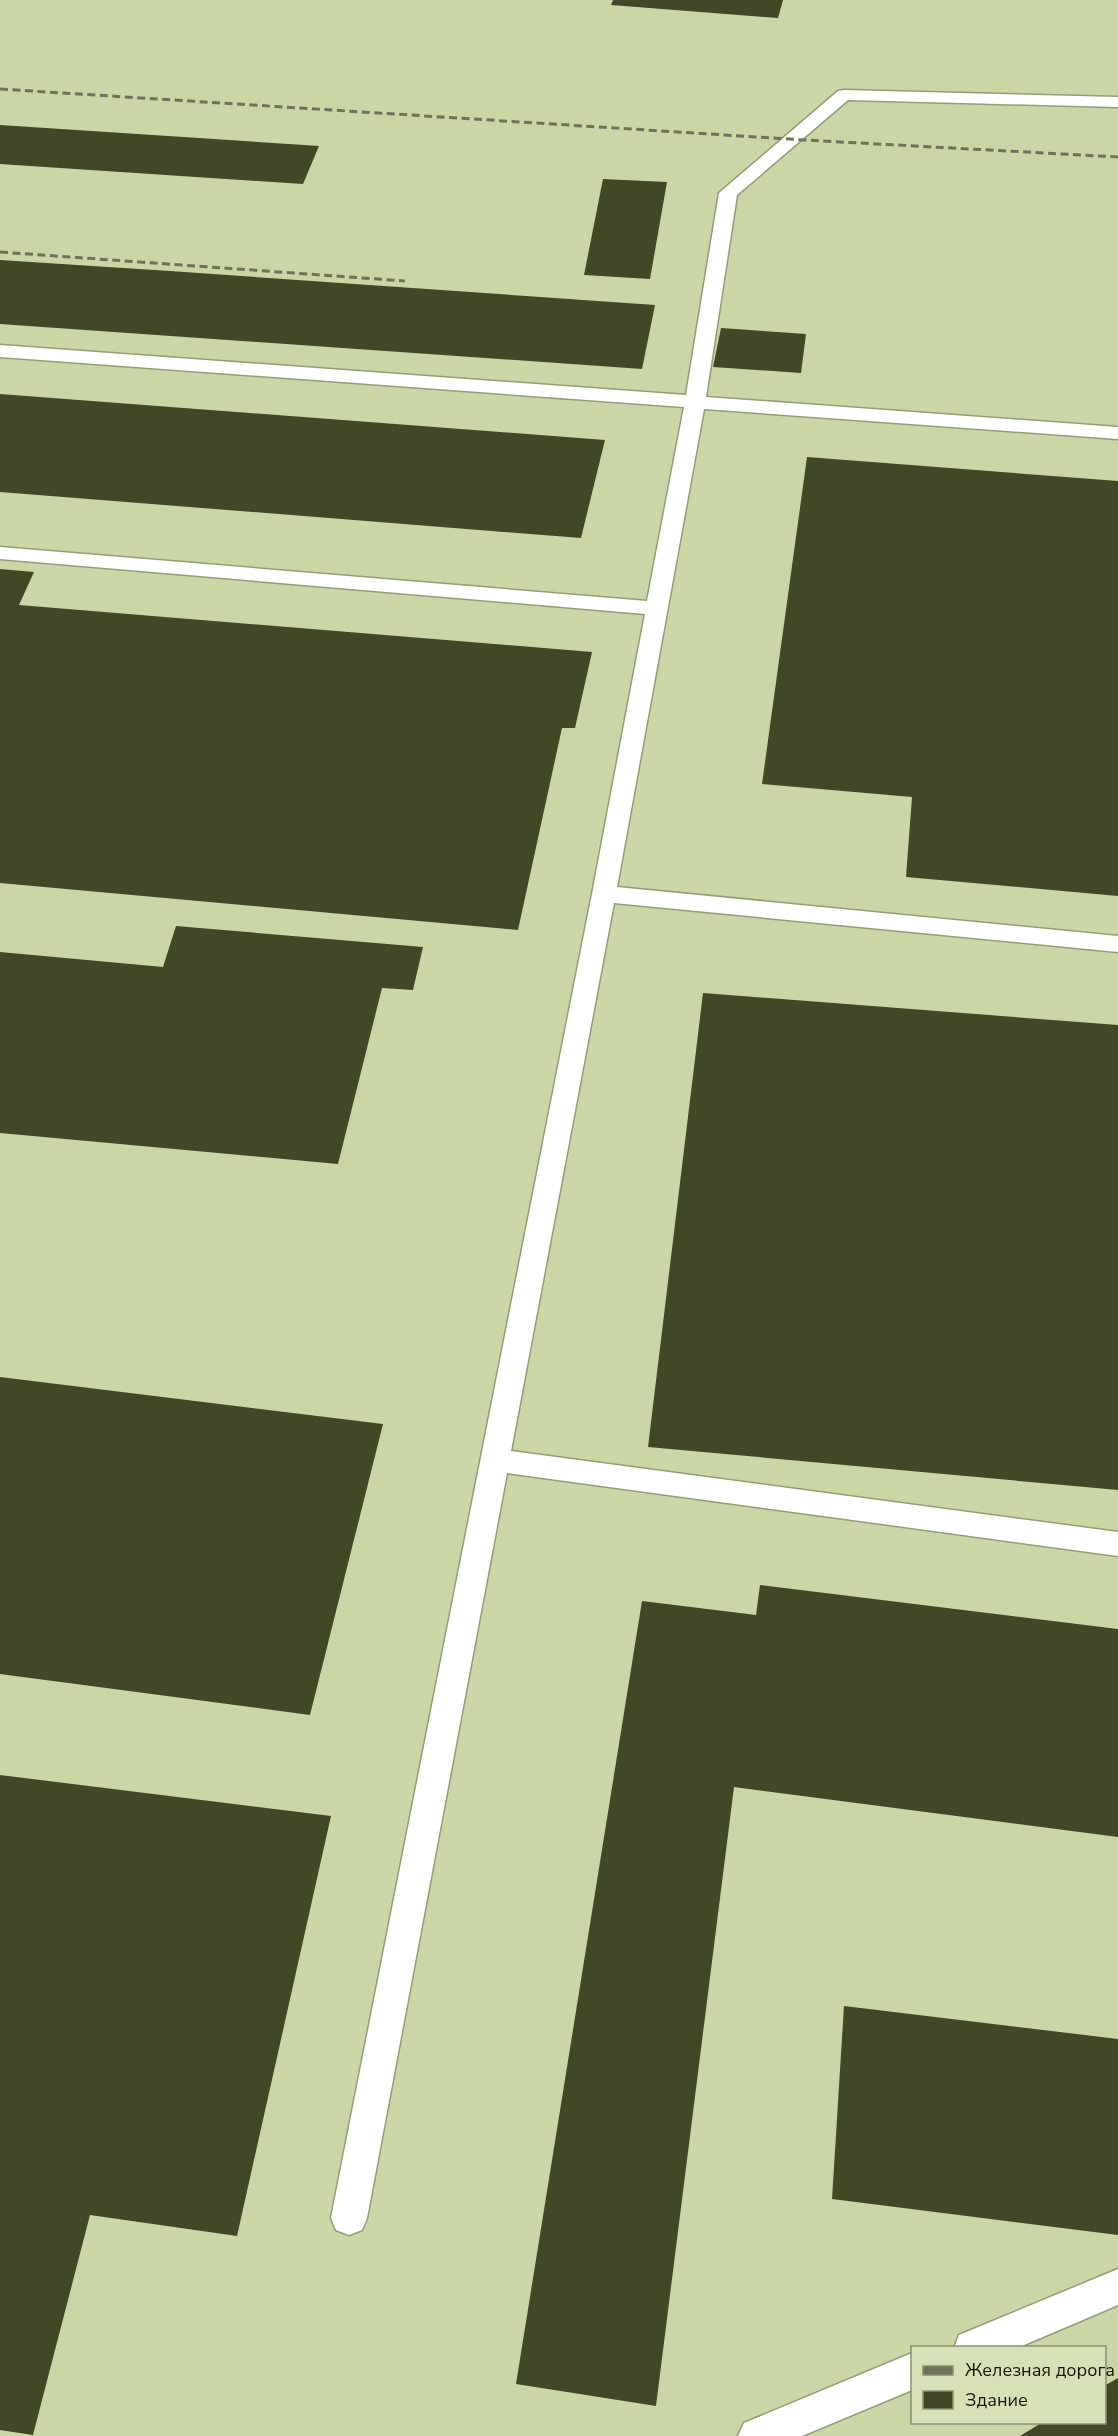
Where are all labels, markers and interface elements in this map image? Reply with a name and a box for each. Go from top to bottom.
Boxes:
legend [911,2346,1106,2424]
text: Железная дорога [965,2358,1115,2382]
text: Здание [965,2388,1028,2412]

